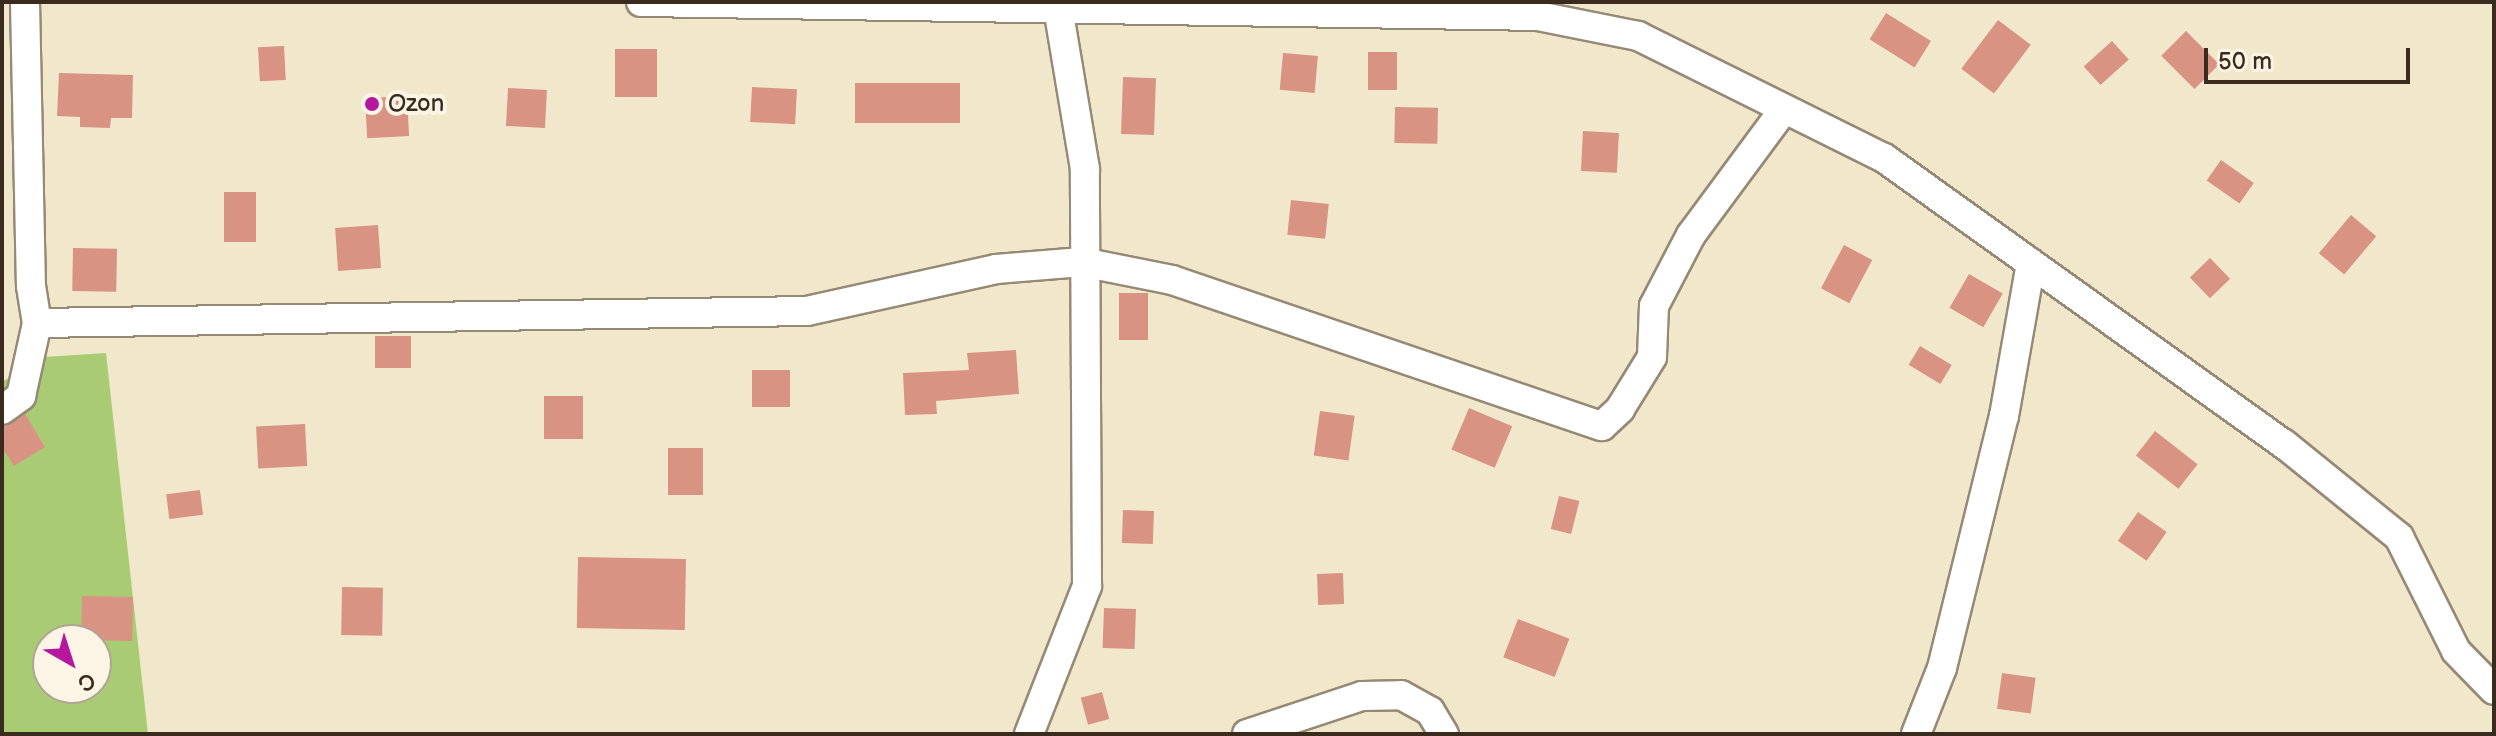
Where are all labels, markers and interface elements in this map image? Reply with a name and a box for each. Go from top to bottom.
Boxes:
scale bar [2208,32,2414,82]
text: 50 m [2218,47,2272,76]
place label: Ozon [388,90,444,118]
marker: Ozon [363,95,381,113]
north arrow [32,624,112,704]
text: С [72,666,101,697]

